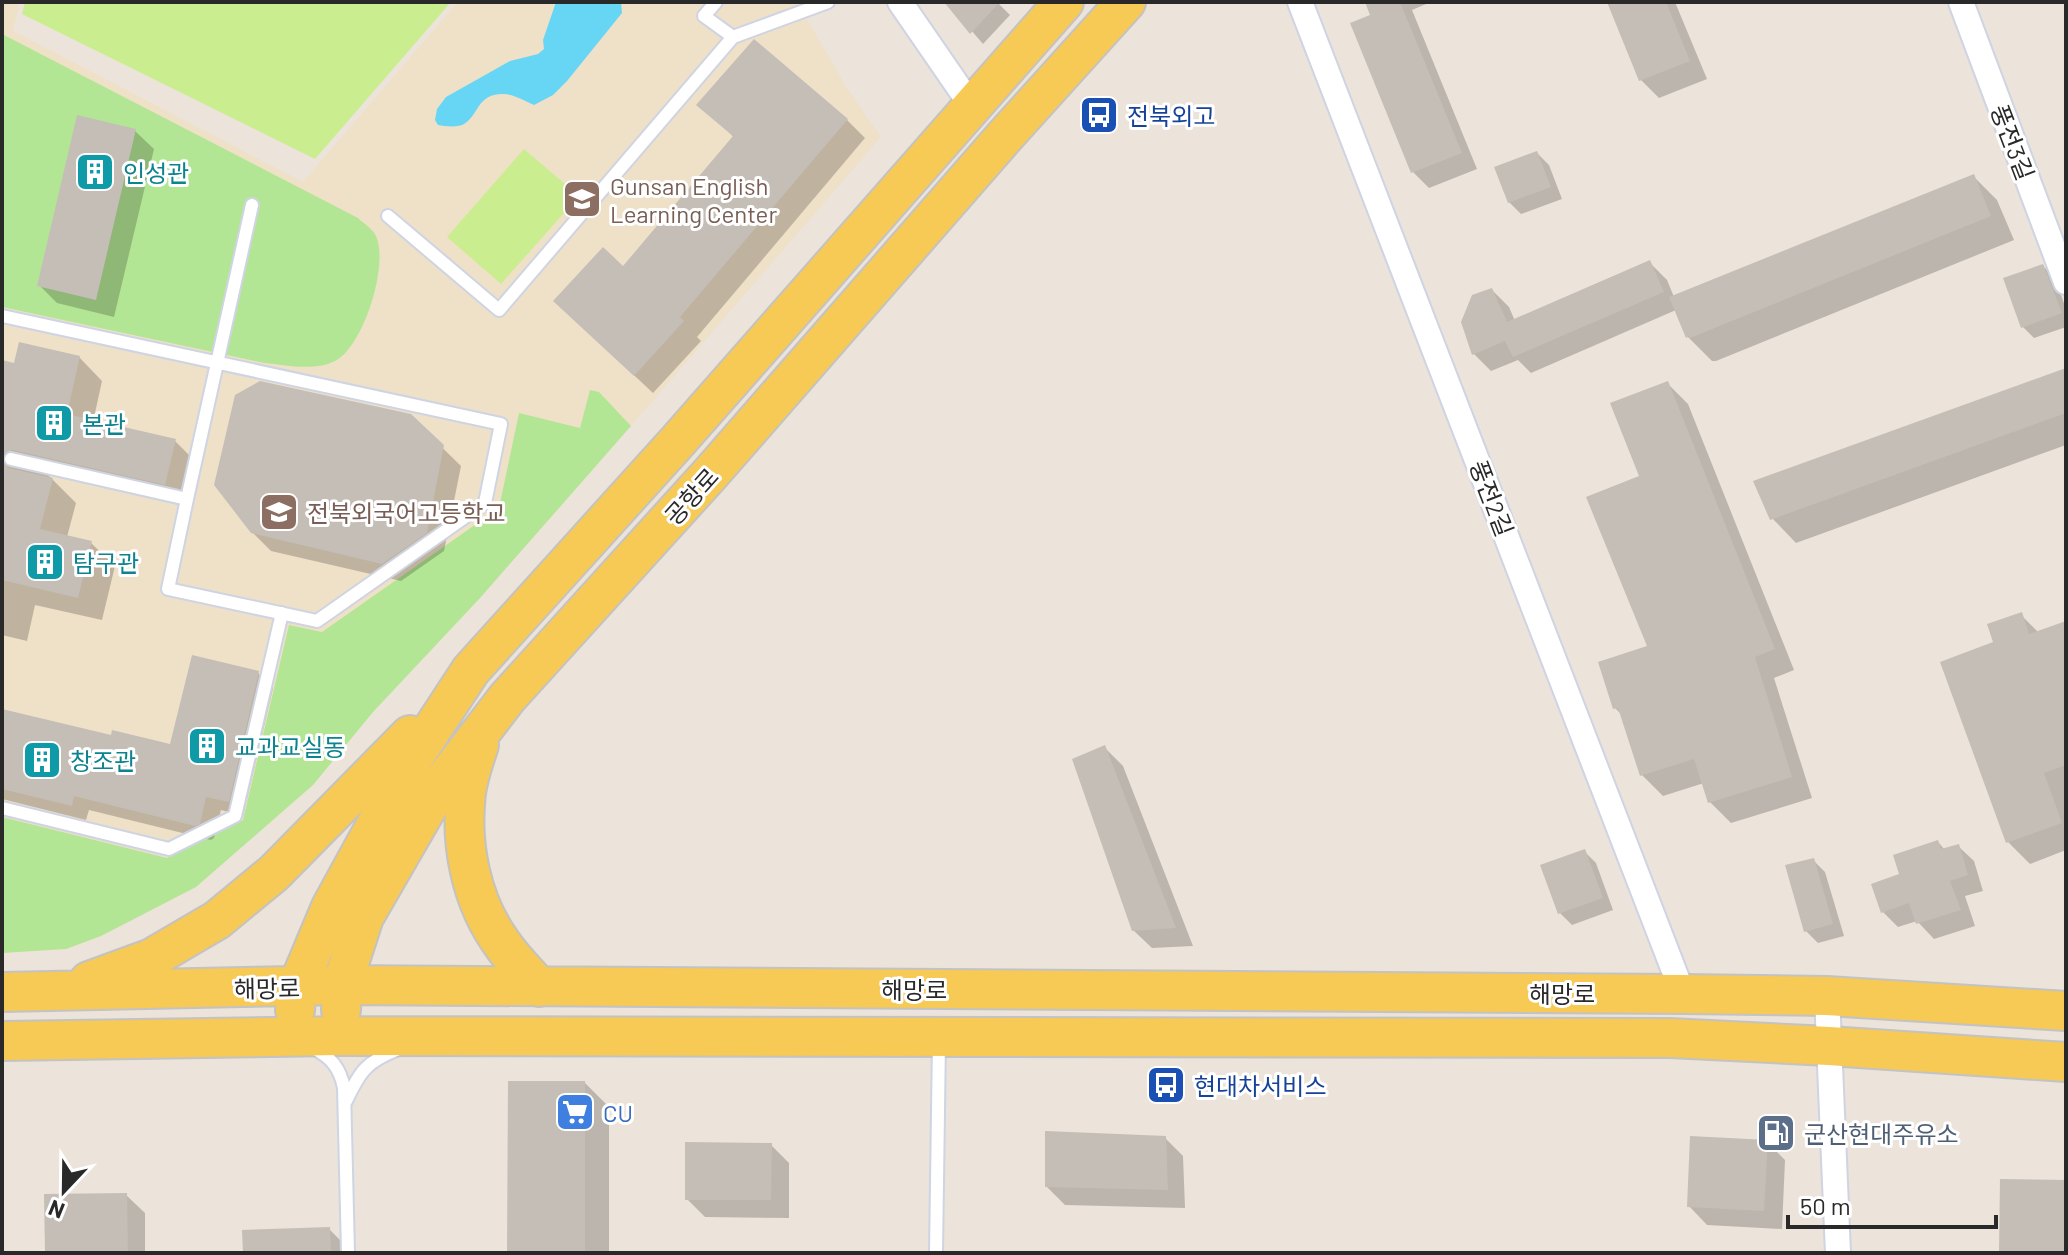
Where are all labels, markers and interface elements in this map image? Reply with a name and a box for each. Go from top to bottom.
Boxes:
bus stop icon: 전북외고 [1078,94,1120,136]
street label: 풍전3길 [1985,100,2041,184]
place label: 전북외고 [1127,101,1215,130]
building icon: 인성관 [74,151,116,193]
place label: 인성관 [123,158,189,187]
place label: Gunsan English Learning Center [610,171,777,228]
school or university icon: Gunsan English Learning Center [561,178,603,220]
building icon: 본관 [33,402,75,444]
place label: 본관 [82,409,126,438]
street label: 풍전2길 [1464,456,1520,540]
street label: 공항로 [658,462,724,530]
school or university icon: 전북외국어고등학교 [258,491,300,533]
place label: 전북외국어고등학교 [307,498,506,527]
building icon: 탐구관 [24,541,66,583]
place label: 탐구관 [73,548,139,577]
building icon: 교과교실동 [186,725,228,767]
place label: 교과교실동 [235,732,345,761]
building icon: 창조관 [21,739,63,781]
place label: 창조관 [70,746,136,775]
street label: 해망로 [234,973,300,1003]
street label: 해망로 [881,975,947,1004]
street label: 해망로 [1529,979,1595,1008]
bus stop icon: 현대차서비스 [1145,1064,1187,1106]
place label: 현대차서비스 [1194,1071,1326,1100]
supermarket icon: CU [554,1091,596,1133]
place label: CU [603,1098,633,1127]
fuel station icon: 군산현대주유소 [1755,1112,1797,1154]
place label: 군산현대주유소 [1804,1119,1959,1148]
north arrow [24,1151,104,1231]
scale bar [1788,1179,1996,1229]
text: 50 m [1800,1191,1851,1220]
text: N [44,1196,68,1225]

